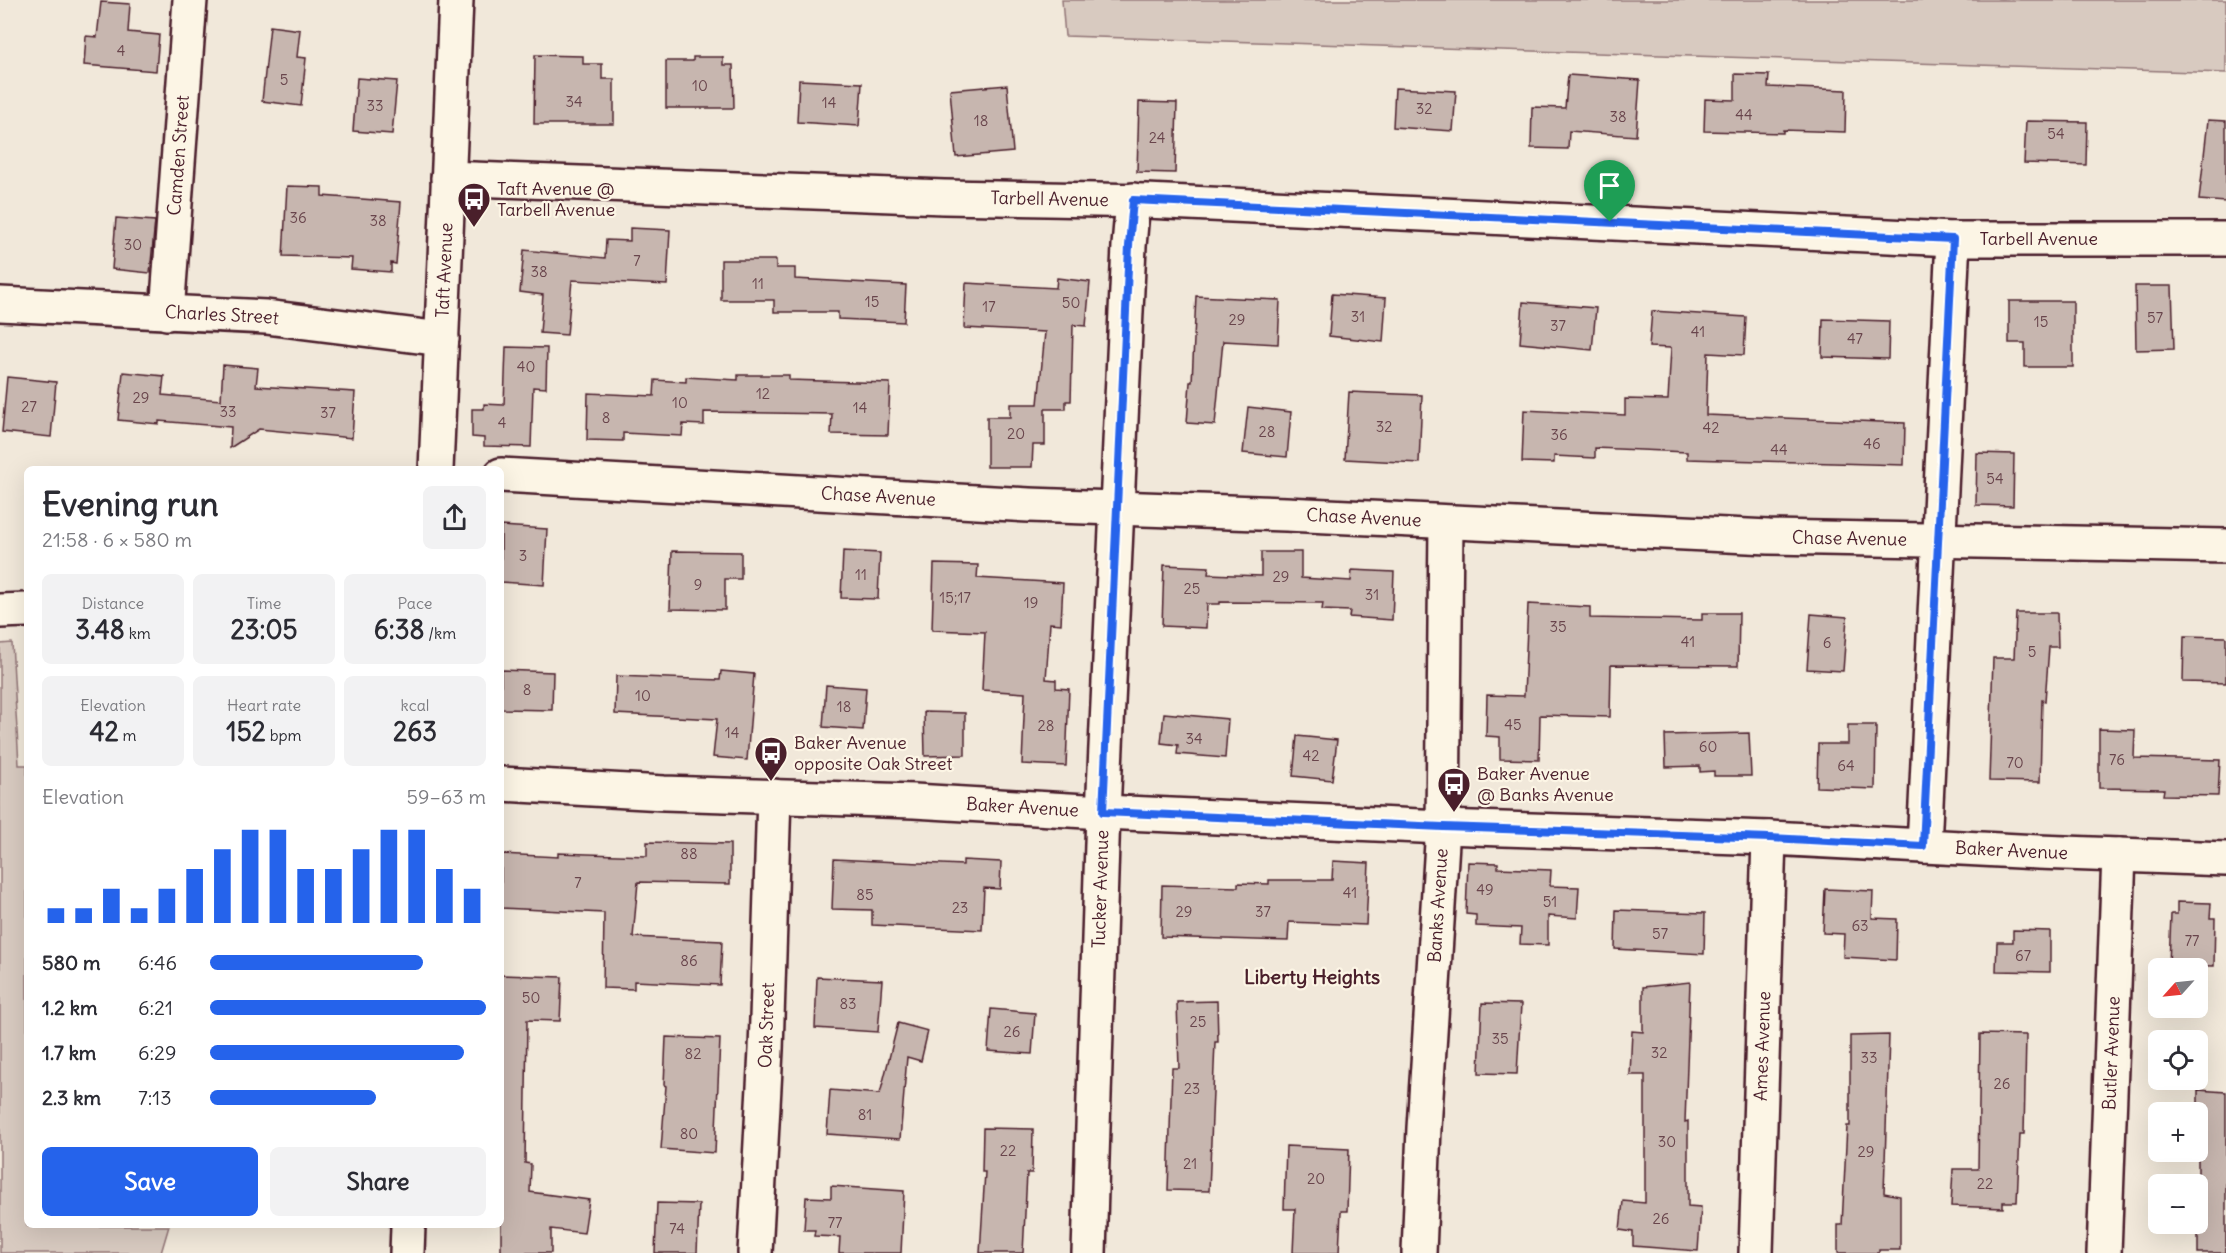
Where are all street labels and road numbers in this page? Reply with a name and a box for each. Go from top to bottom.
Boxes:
street label: Camden Street [162,94,194,216]
street label: Tarbell Avenue [990,186,1109,211]
street label: Taft Avenue [430,222,458,318]
street label: Tarbell Avenue [1980,227,2098,250]
street label: Charles Street [164,300,280,330]
street label: Chase Avenue [820,481,937,511]
street label: Chase Avenue [1306,503,1422,531]
street label: Chase Avenue [1792,525,1907,551]
street label: Baker Avenue [965,792,1079,822]
street label: Tucker Avenue [1087,830,1113,949]
street label: Baker Avenue [1955,836,2068,864]
street label: Banks Avenue [1422,848,1453,963]
street label: Oak Street [753,982,779,1069]
street label: Ames Avenue [1749,991,1775,1101]
street label: Butler Avenue [2097,996,2125,1111]

